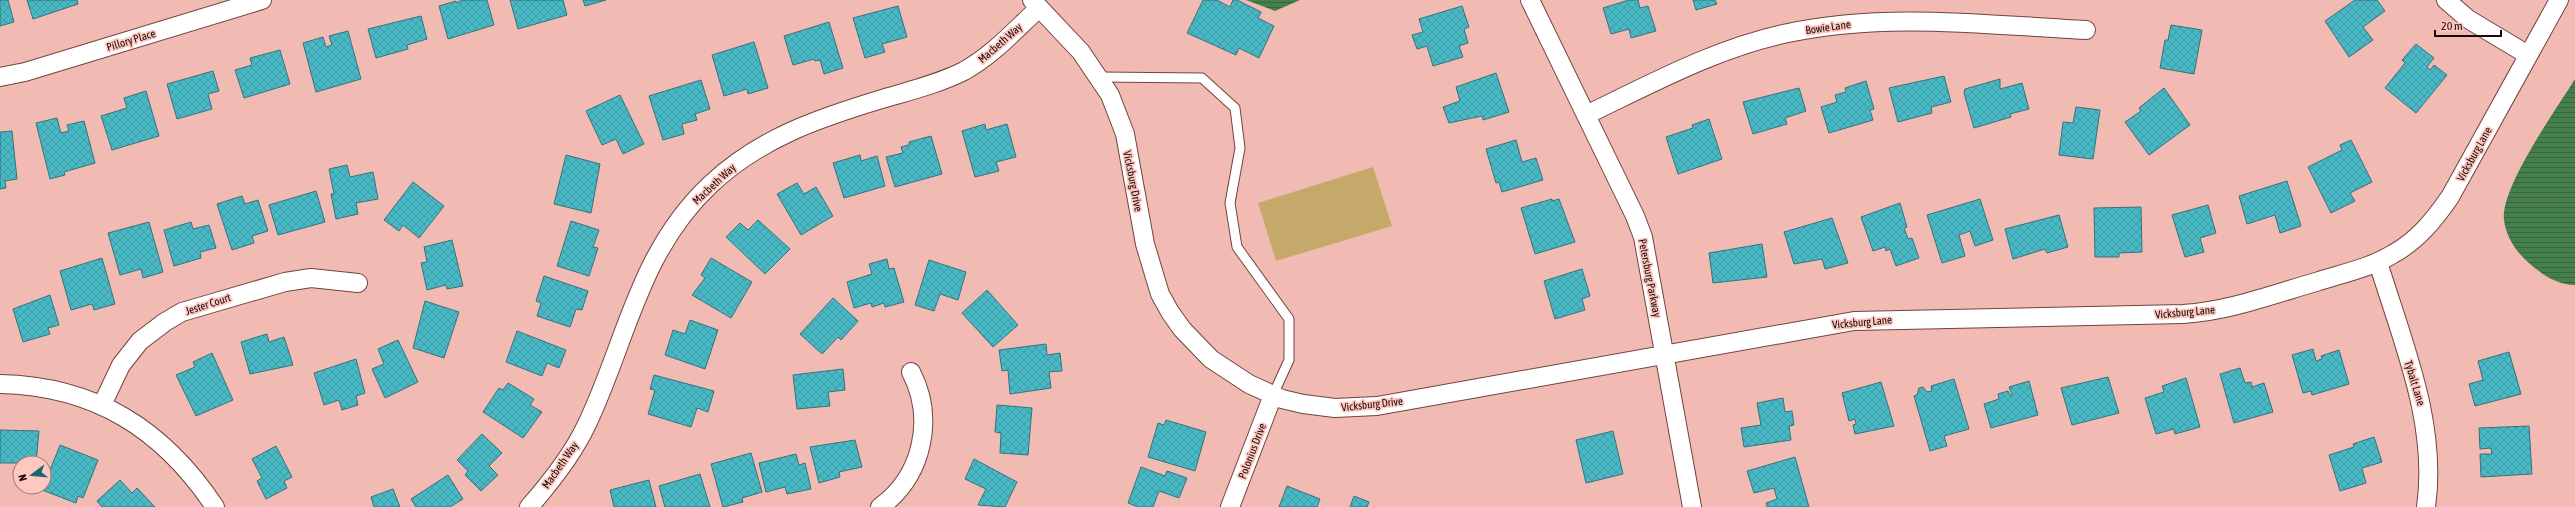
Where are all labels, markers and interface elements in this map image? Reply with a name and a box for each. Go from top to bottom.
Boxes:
scale bar [2435,12,2501,38]
street label: Bowie Lane [1805,18,1851,36]
text: 20 m [2441,19,2463,33]
street label: Macbeth Way [976,20,1025,65]
street label: Pillory Place [105,27,157,53]
street label: Vicksburg Lane [2454,125,2494,183]
street label: Vicksburg Drive [1121,150,1145,212]
street label: Macbeth Way [690,161,738,207]
street label: Petersburg Parkway [1637,238,1664,319]
street label: Jester Court [184,291,232,317]
street label: Vicksburg Lane [2155,303,2215,321]
street label: Vicksburg Lane [1832,313,1892,331]
street label: Tybalt Lane [2402,359,2428,407]
street label: Vicksburg Drive [1341,395,1403,413]
street label: Polonius Drive [1236,422,1268,480]
street label: Macbeth Way [540,439,581,491]
north arrow [12,455,52,495]
text: N [16,473,29,483]

